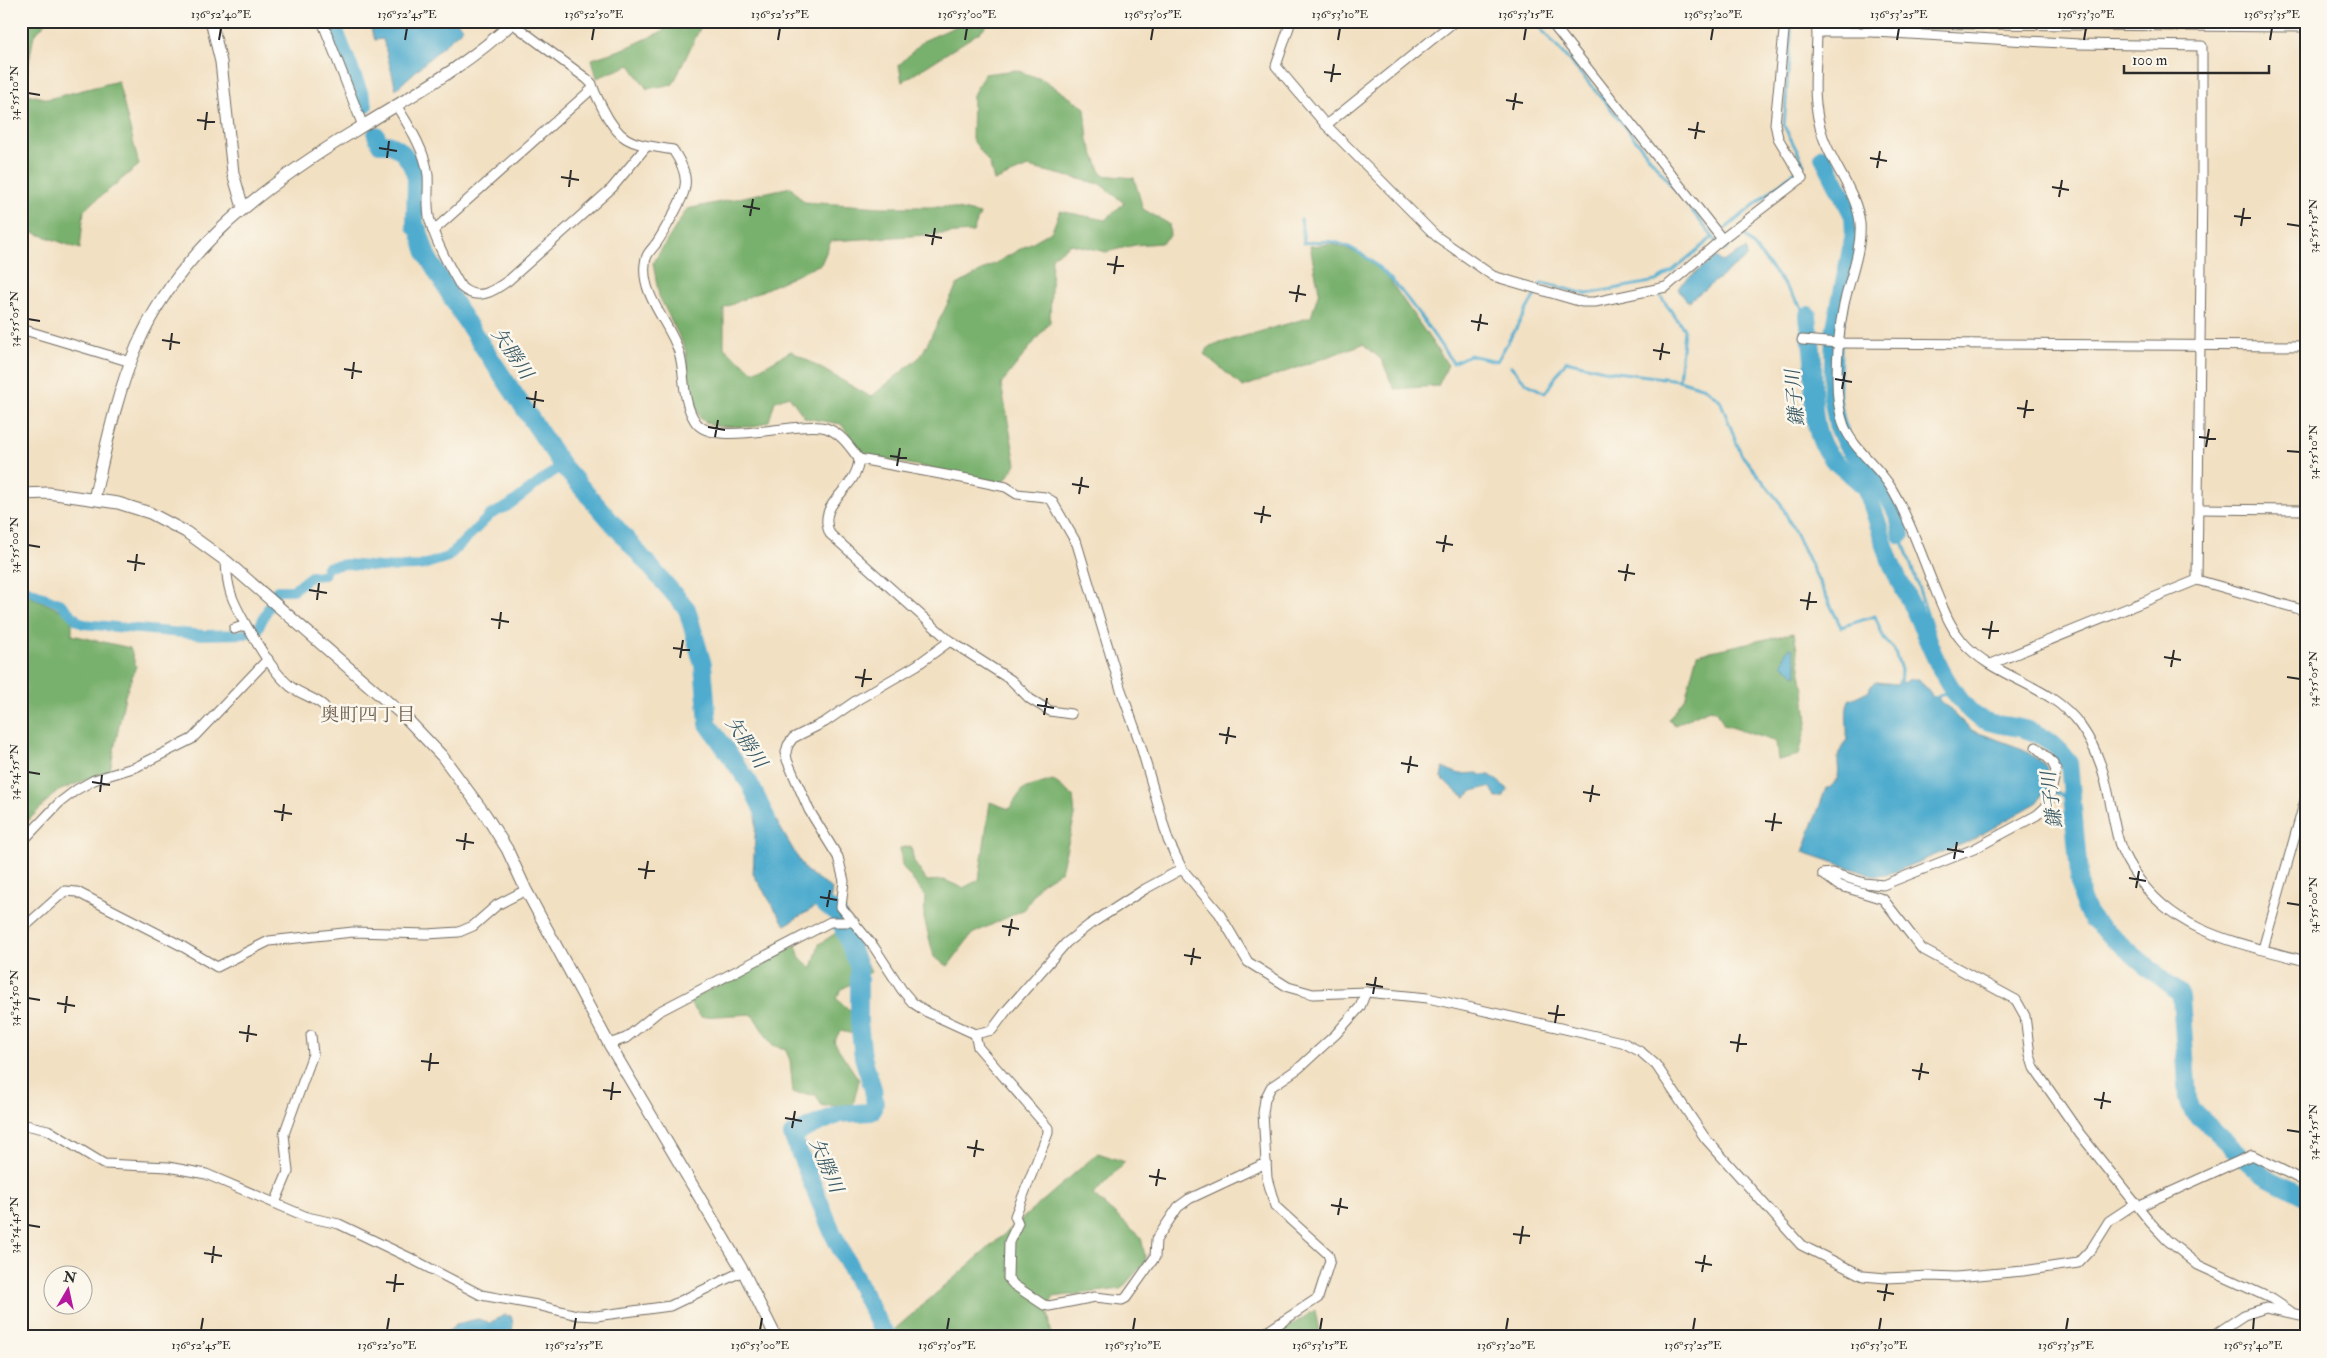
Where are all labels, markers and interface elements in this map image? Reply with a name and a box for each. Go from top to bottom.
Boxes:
text: 136°52'40"E [191,7,251,22]
text: 136°52'45"E [377,7,437,22]
text: 136°52'50"E [565,7,624,22]
text: 136°52'55"E [751,7,809,22]
text: 136°53'00"E [938,7,997,22]
text: 136°53'05"E [1124,7,1182,22]
text: 136°53'10"E [1312,7,1369,22]
text: 136°53'15"E [1498,7,1554,22]
text: 136°53'20"E [1684,7,1742,22]
text: 136°53'25"E [1870,7,1928,22]
text: 136°53'30"E [2058,7,2115,22]
text: 136°53'35"E [2244,7,2300,22]
scale bar [2124,42,2270,74]
text: 100 m [2132,51,2168,70]
text: 34°55'10"N [7,65,22,121]
text: 34°55'15"N [2306,199,2321,253]
text: 34°55'05"N [7,291,22,347]
water label: 矢勝川 [486,323,539,386]
water label: 鎌子川 [1780,366,1809,427]
text: 34°55'10"N [2306,424,2321,480]
text: 34°55'00"N [7,516,22,574]
text: 34°55'05"N [2306,651,2321,707]
district label: 奥町四丁目 [320,703,416,727]
water label: 矢勝川 [720,712,773,775]
text: 34°54'55"N [7,744,22,800]
water label: 鎌子川 [2036,768,2067,830]
text: 34°55'00"N [2306,876,2321,934]
text: 34°54'50"N [7,969,22,1027]
text: 34°54'55"N [2306,1104,2321,1160]
water label: 矢勝川 [804,1134,849,1198]
text: 34°54'45"N [7,1196,22,1254]
north arrow [42,1266,92,1316]
text: N [61,1268,78,1287]
text: 136°52'45"E [171,1338,231,1353]
text: 136°52'50"E [358,1338,417,1353]
text: 136°52'55"E [545,1338,603,1353]
text: 136°53'00"E [731,1338,790,1353]
text: 136°53'05"E [918,1338,976,1353]
text: 136°53'10"E [1105,1338,1162,1353]
text: 136°53'15"E [1292,1338,1348,1353]
text: 136°53'20"E [1477,1338,1535,1353]
text: 136°53'25"E [1664,1338,1722,1353]
text: 136°53'30"E [1851,1338,1908,1353]
text: 136°53'35"E [2038,1338,2094,1353]
text: 136°53'40"E [2224,1338,2283,1353]

